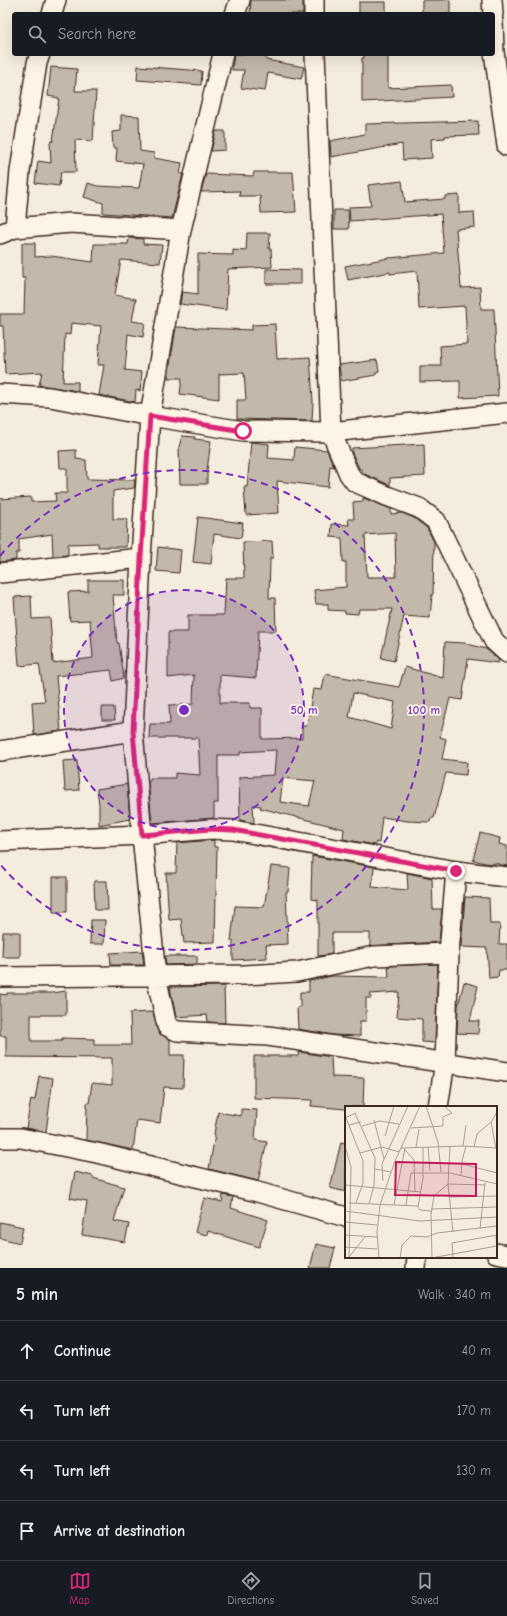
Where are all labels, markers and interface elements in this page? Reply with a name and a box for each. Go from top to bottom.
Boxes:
search box [12,12,495,56]
icon: search [26,23,48,45]
text: Search here [58,25,136,43]
route start [234,422,252,440]
centre of rings [177,703,191,717]
text: 50 m [290,703,318,717]
text: 100 m [408,703,440,717]
route end [447,862,465,880]
inset map [345,1106,497,1258]
text: 5 min [16,1285,58,1304]
text: Walk · 340 m [418,1287,491,1302]
icon: ahead [16,1340,38,1362]
text: Continue [54,1342,111,1360]
text: 40 m [462,1343,491,1358]
icon: left [16,1400,38,1422]
text: Turn left [54,1402,110,1420]
text: 170 m [457,1403,491,1418]
icon: left [16,1460,38,1482]
text: Turn left [54,1462,110,1480]
text: 130 m [456,1463,491,1478]
icon: arrive [16,1520,38,1542]
text: Arrive at destination [54,1522,185,1540]
tab: Map [69,1570,91,1607]
tab: Directions [228,1570,274,1607]
tab: Saved [411,1570,438,1607]

